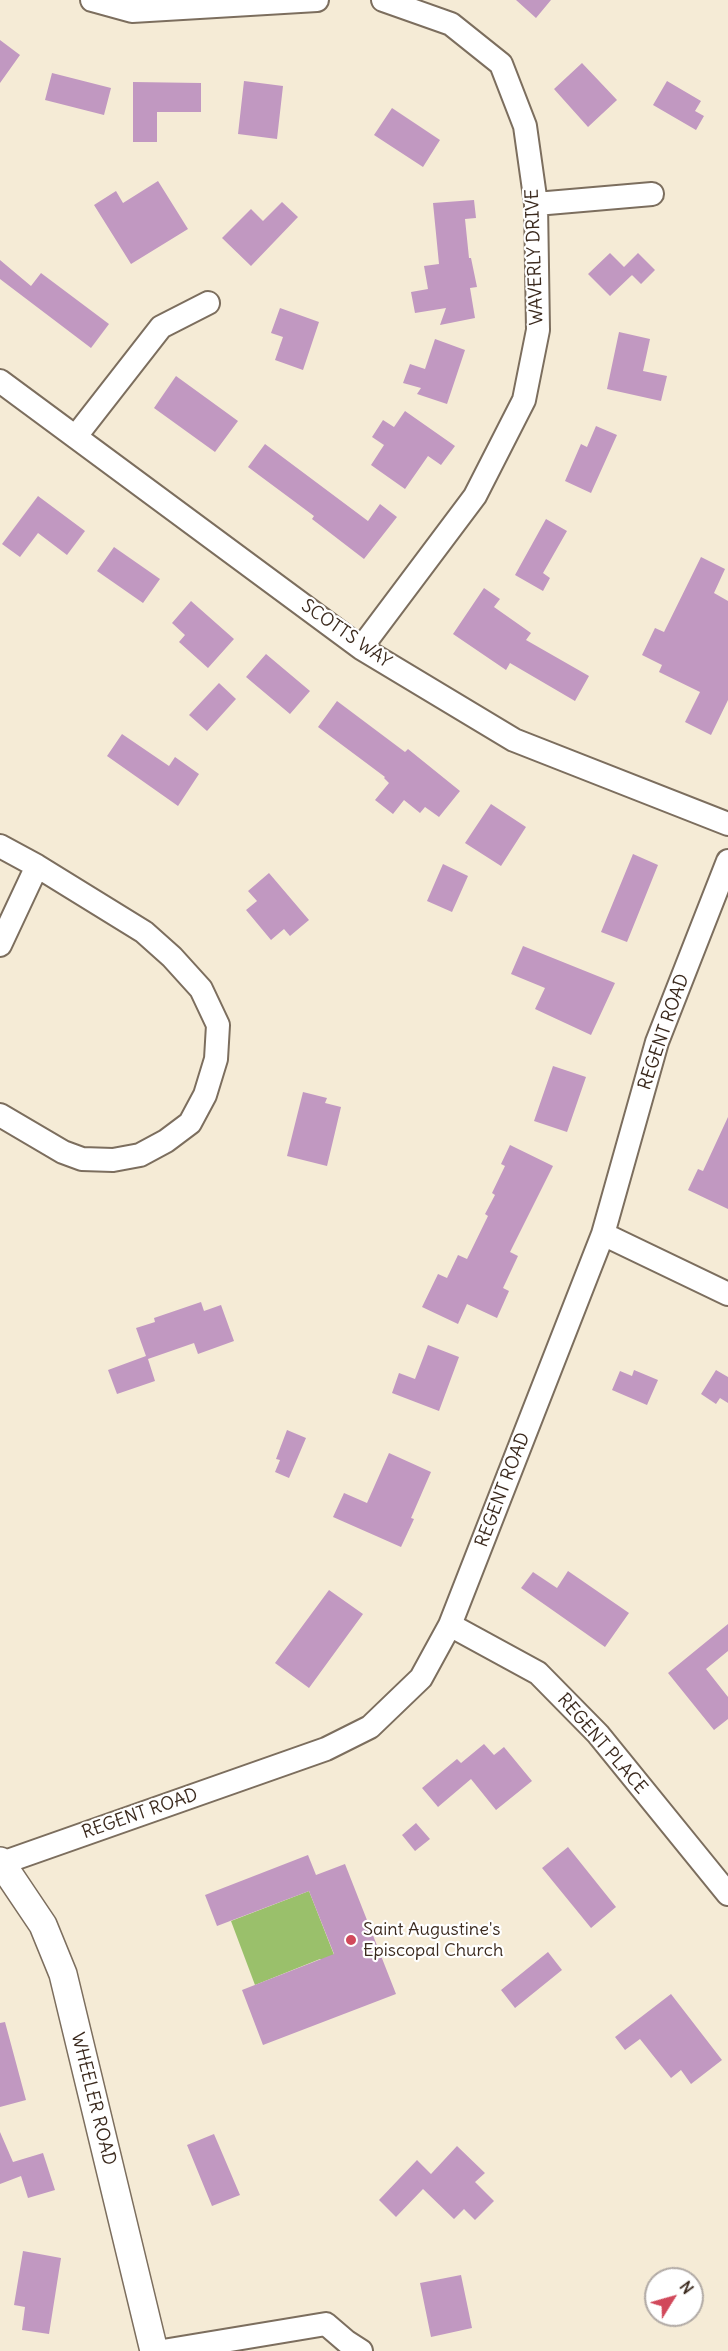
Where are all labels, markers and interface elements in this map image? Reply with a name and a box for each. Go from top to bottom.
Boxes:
street label: WAVERLY DRIVE [522,188,548,326]
street label: SCOTTS WAY [297,595,395,673]
street label: REGENT ROAD [634,971,694,1093]
street label: REGENT ROAD [471,1430,535,1550]
street label: REGENT PLACE [553,1689,651,1799]
street label: REGENT ROAD [79,1784,201,1844]
place label: Saint Augustine's Episcopal Church [363,1919,503,1962]
marker: Saint Augustine's Episcopal Church [344,1933,358,1947]
street label: WHEELER ROAD [66,2030,120,2168]
north arrow [644,2267,704,2327]
text: N [675,2277,698,2298]

